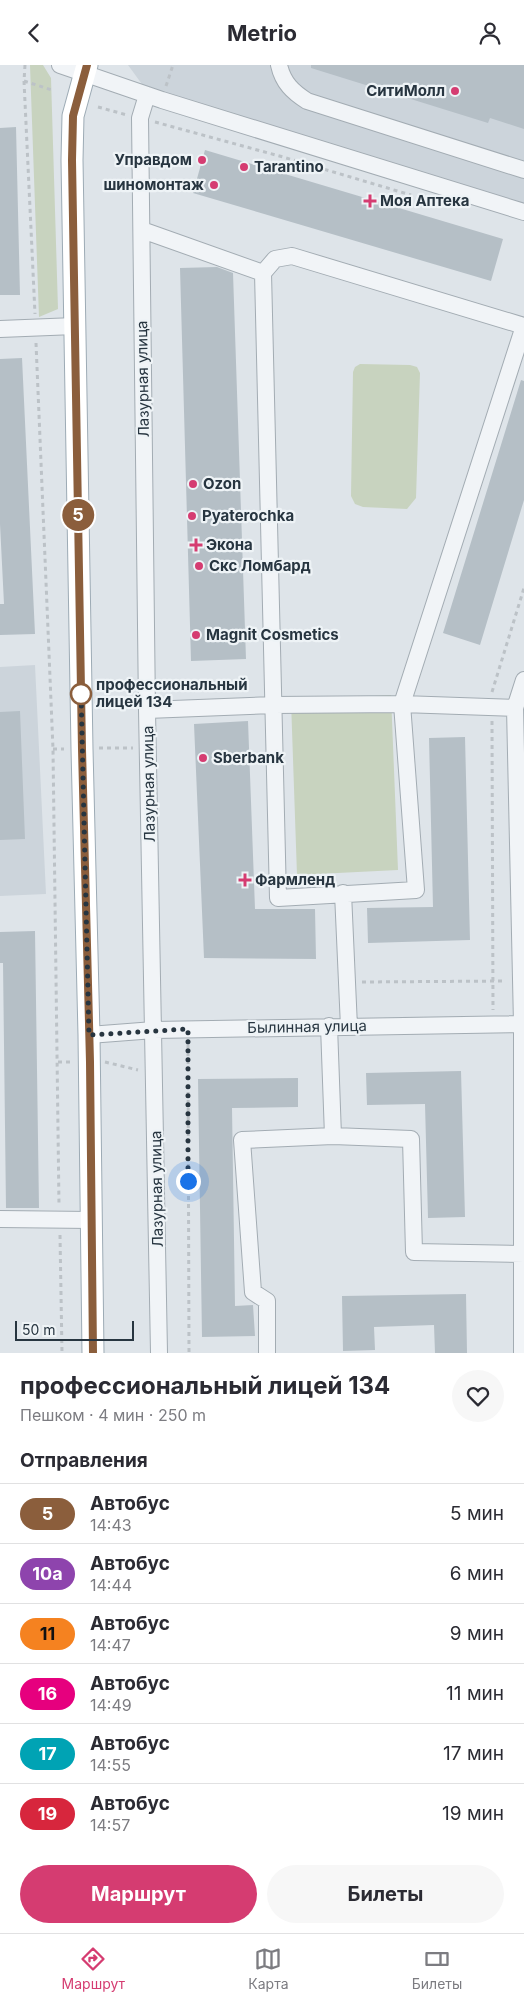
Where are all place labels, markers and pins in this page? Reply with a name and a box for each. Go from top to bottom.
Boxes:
place label: СитиМолл [366,81,445,100]
marker: СитиМолл [449,85,461,97]
place label: Управдом [115,150,192,169]
marker: Управдом [196,154,208,166]
place label: Tarantino [254,157,324,176]
marker: Tarantino [238,161,250,173]
place label: шиномонтаж [103,175,204,194]
marker: шиномонтаж [208,179,220,191]
place label: Моя Аптека [380,191,469,210]
marker: Моя Аптека [364,195,376,207]
place label: Ozon [203,474,241,493]
marker: Ozon [187,478,199,490]
place label: Pyaterochka [202,506,294,525]
marker: Pyaterochka [186,510,198,522]
place label: Экона [206,535,253,554]
marker: Экона [190,539,202,551]
place label: Скс Ломбард [209,556,311,575]
marker: Скс Ломбард [193,560,205,572]
place label: Magnit Cosmetics [206,625,339,644]
marker: Magnit Cosmetics [190,629,202,641]
place label: профессиональный лицей 134 [96,675,248,711]
marker: профессиональный лицей 134 [70,683,92,705]
place label: Sberbank [213,748,284,767]
marker: Sberbank [197,752,209,764]
place label: Фармленд [255,870,335,889]
marker: Фармленд [239,874,251,886]

